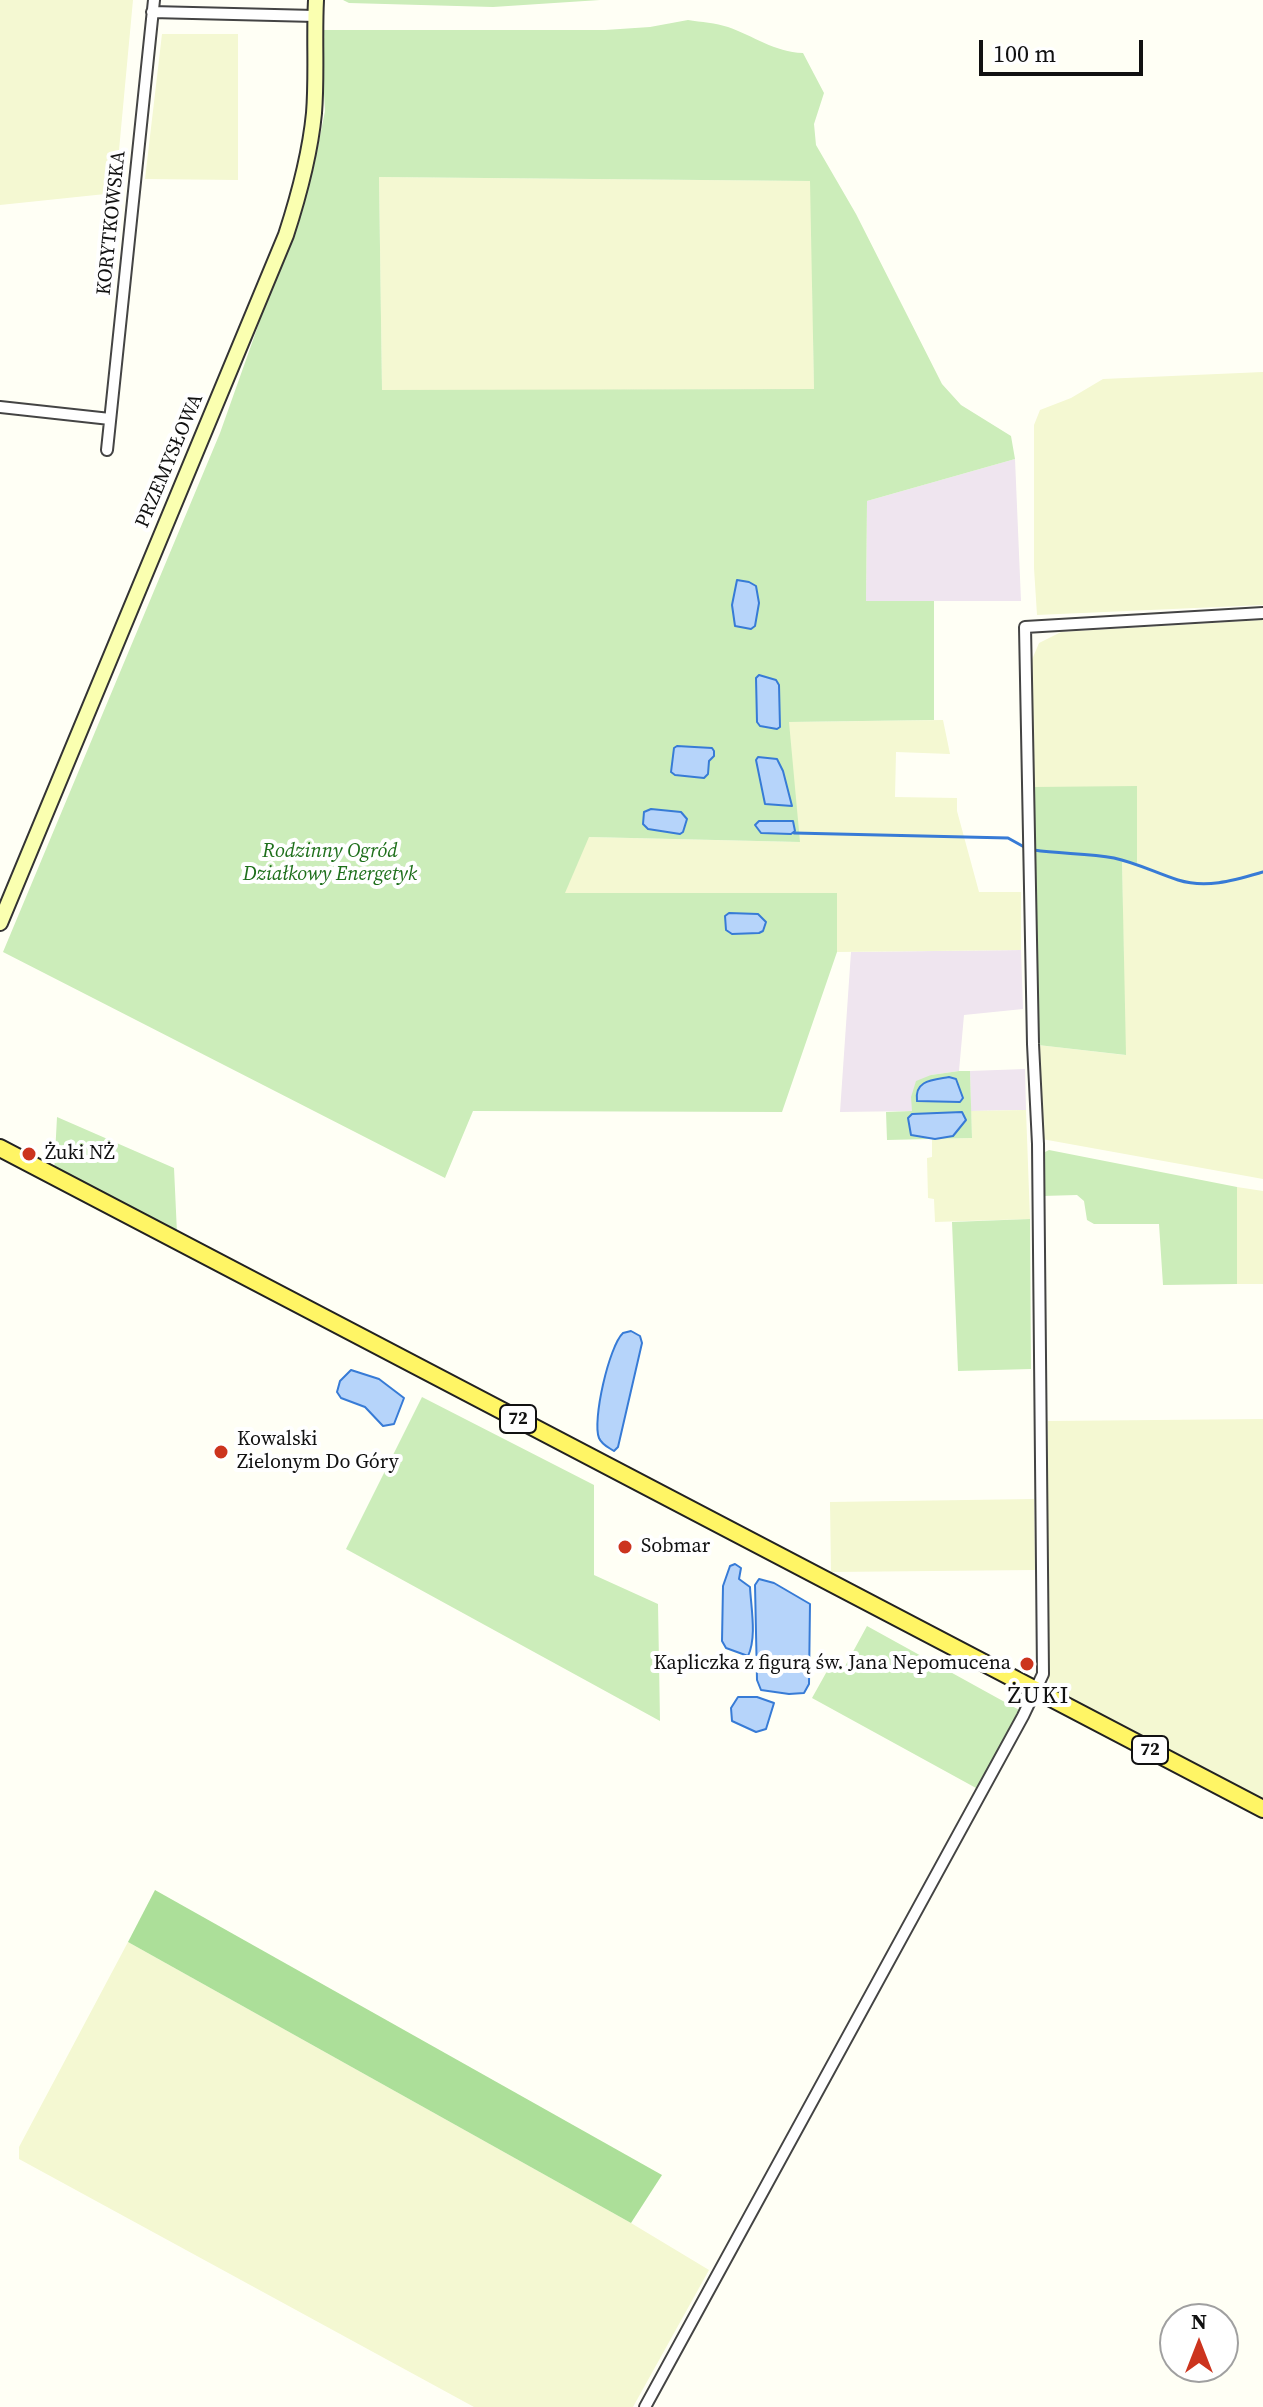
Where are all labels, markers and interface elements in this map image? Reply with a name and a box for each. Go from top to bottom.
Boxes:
scale bar [983,24,1147,74]
text: 100 m [993,37,1056,70]
street label: KORYTKOWSKA [92,150,132,296]
street label: PRZEMYSŁOWA [131,390,209,532]
park label: Rodzinny Ogród Działkowy Energetyk [243,840,417,887]
place label: Żuki NŻ [45,1142,115,1166]
marker: Żuki NŻ [20,1145,38,1163]
road number: 72 [500,1405,536,1433]
place label: Kowalski Zielonym Do Góry [237,1428,399,1475]
marker: Kowalski Zielonym Do Góry [212,1443,230,1461]
place label: Sobmar [641,1535,710,1559]
marker: Sobmar [616,1538,634,1556]
place label: Kapliczka z figurą św. Jana Nepomucena [653,1652,1011,1676]
marker: Kapliczka z figurą św. Jana Nepomucena [1018,1655,1036,1673]
district label: ŻUKI [1008,1683,1070,1711]
road number: 72 [1132,1736,1168,1764]
north arrow [1159,2303,1239,2383]
text: N [1191,2306,1207,2336]

